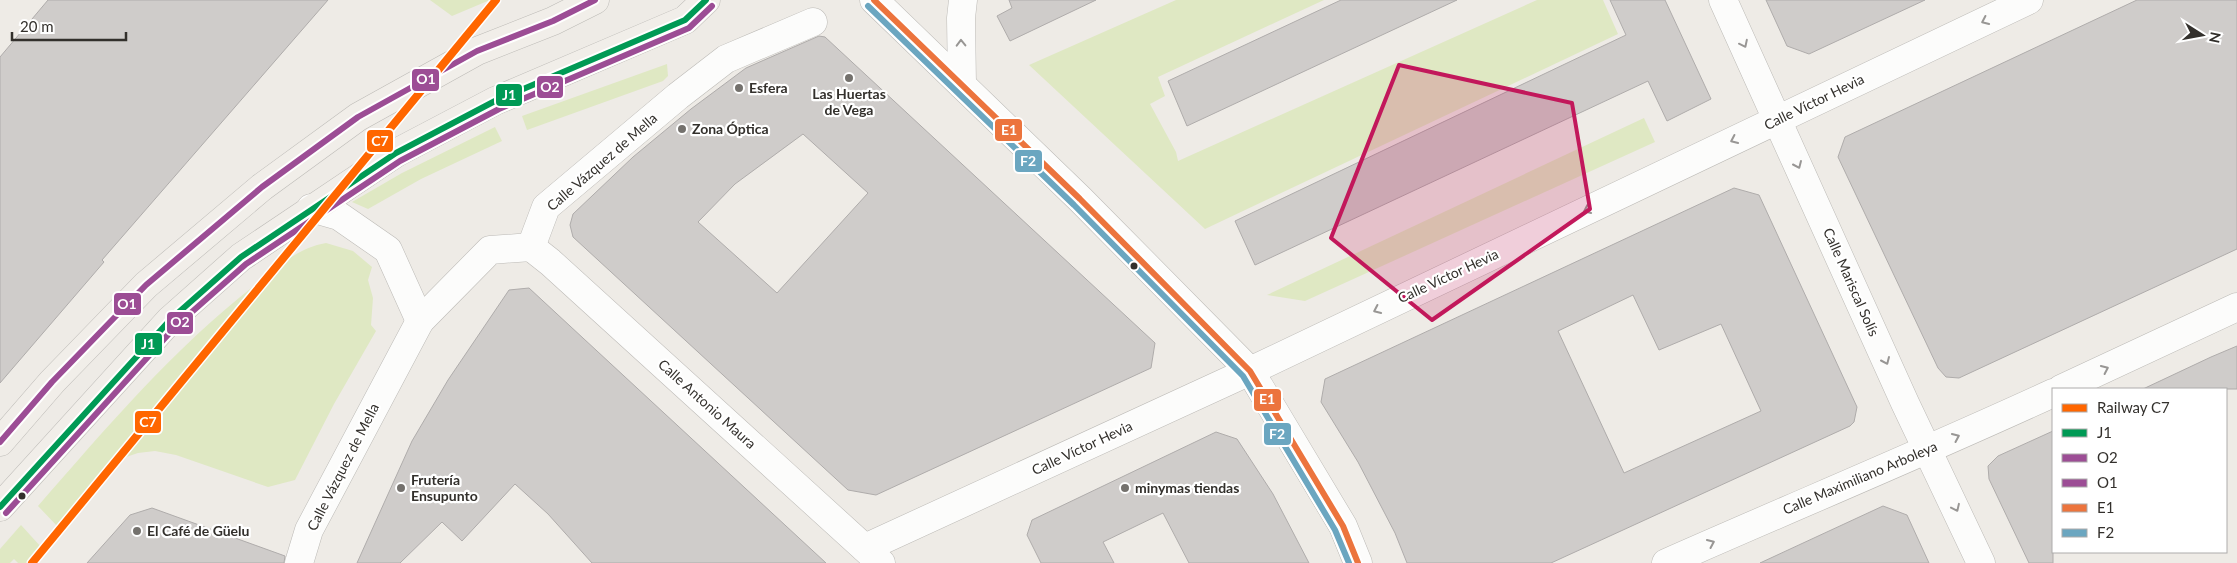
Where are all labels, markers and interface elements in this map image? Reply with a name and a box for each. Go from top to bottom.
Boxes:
scale bar [12,10,126,42]
north arrow [2177,10,2227,60]
one-way arrow [1981,14,1990,24]
text: 20 m [20,17,54,35]
text: N [2206,31,2225,44]
one-way arrow [956,38,966,46]
one-way arrow [1738,39,1749,48]
line badge: O1 [411,68,440,92]
text: O1 [416,70,436,87]
street label: Calle Víctor Hevia [1761,70,1867,133]
marker: Las Huertas de Vega [843,72,855,84]
line badge: O2 [536,75,564,99]
text: O2 [540,78,560,95]
place label: Esfera [749,79,788,96]
marker: Esfera [733,82,745,94]
line badge: J1 [495,83,523,107]
place label: Las Huertas de Vega [812,85,886,118]
text: J1 [502,86,516,103]
street label: Calle Vázquez de Mella [543,109,660,214]
line badge: E1 [994,118,1023,142]
place label: Zona Óptica [692,120,769,137]
text: E1 [1001,121,1017,138]
marker: Zona Óptica [676,123,688,135]
line badge: C7 [366,129,394,153]
text: C7 [371,132,389,149]
one-way arrow [1730,134,1739,144]
line badge: F2 [1014,149,1043,173]
text: F2 [1020,152,1036,169]
one-way arrow [1791,160,1802,169]
one-way arrow [1583,204,1592,214]
street label: Calle Mariscal Solís [1820,225,1883,339]
street label: Calle Víctor Hevia [1395,245,1501,306]
unlabelled marker [1129,261,1139,271]
line badge: O1 [113,292,142,316]
text: O1 [117,295,137,312]
one-way arrow [1373,304,1382,314]
line badge: O2 [166,311,194,335]
text: O2 [170,313,190,330]
line badge: J1 [134,332,163,356]
text: J1 [141,335,155,352]
street label: Calle Antonio Maura [655,355,760,452]
one-way arrow [1880,356,1891,365]
one-way arrow [2100,364,2109,375]
line badge: E1 [1253,388,1282,412]
legend [2052,388,2227,553]
text: E1 [1259,390,1275,407]
text: Railway C7 [2097,398,2170,416]
street label: Calle Vázquez de Mella [303,400,382,533]
line badge: C7 [134,410,162,434]
text: C7 [139,413,157,430]
street label: Calle Víctor Hevia [1029,417,1135,478]
line badge: F2 [1263,422,1292,446]
text: J1 [2097,423,2112,441]
text: F2 [1269,425,1285,442]
one-way arrow [1951,433,1960,443]
street label: Calle Maximiliano Arboleya [1780,437,1940,518]
text: O2 [2097,448,2118,466]
place label: Frutería Ensupunto [411,471,478,504]
text: O1 [2097,473,2118,491]
place label: minymas tiendas [1135,479,1239,496]
marker: Frutería Ensupunto [395,482,407,494]
marker: minymas tiendas [1119,482,1131,494]
unlabelled marker [17,491,27,501]
text: E1 [2097,498,2114,516]
one-way arrow [1949,503,1960,512]
place label: El Café de Güelu [147,522,250,539]
text: F2 [2097,523,2114,541]
marker: El Café de Güelu [131,525,143,537]
one-way arrow [1706,539,1715,550]

